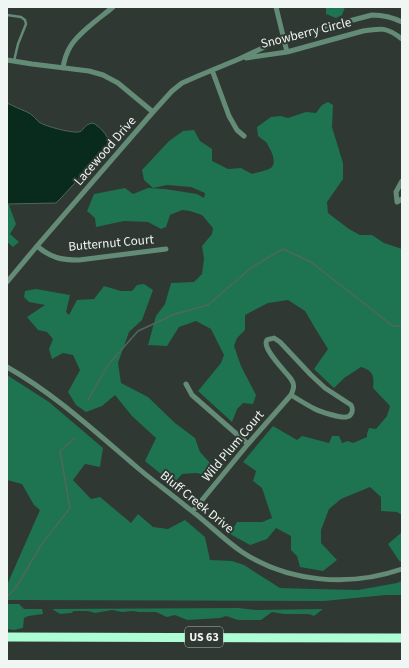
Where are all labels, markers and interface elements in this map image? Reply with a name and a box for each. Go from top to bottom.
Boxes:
street label: Snowberry Circle [259,13,353,53]
street label: Lacewood Drive [70,112,140,190]
street label: Butternut Court [68,230,155,256]
street label: Wild Plum Court [198,406,269,486]
street label: Bluff Creek Drive [156,467,238,537]
road number: US 63 [185,627,223,647]

